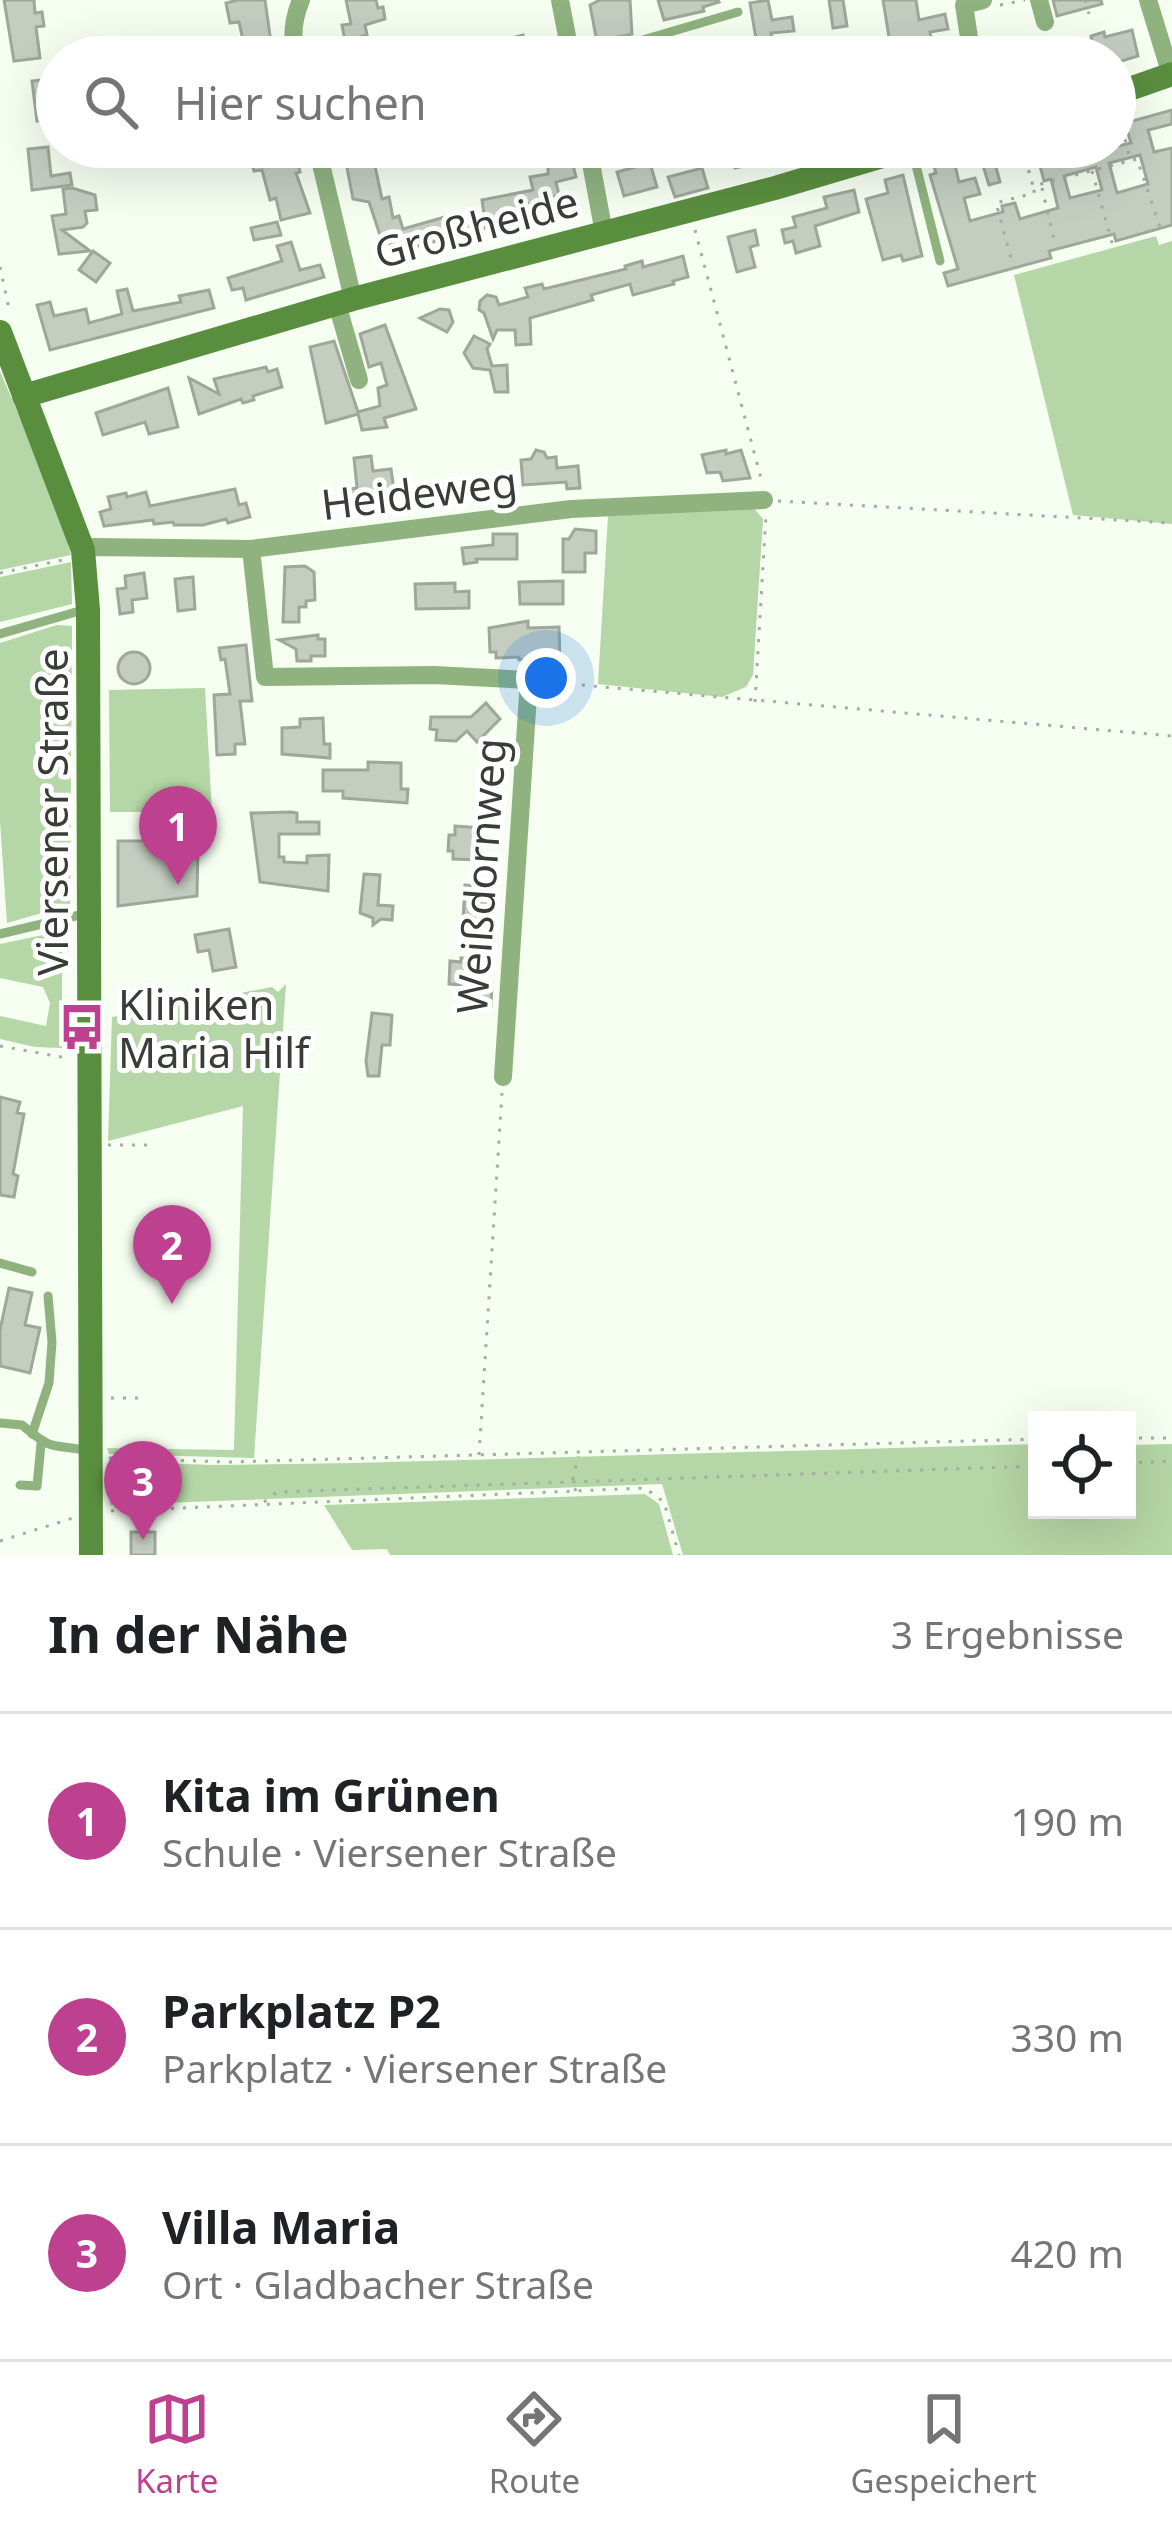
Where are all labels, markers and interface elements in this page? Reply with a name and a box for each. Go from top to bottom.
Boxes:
search box [36,36,1136,168]
icon: search [78,69,144,135]
text: Hier suchen [174,72,427,133]
street label: Großheide [368,171,584,281]
street label: Heideweg [318,452,520,532]
street label: Viersener Straße [23,648,80,976]
your location [516,648,576,708]
street label: Weißdornweg [442,736,518,1016]
pin: 1 [139,786,217,885]
place label: Kliniken Maria Hilf [118,975,312,1080]
bus stop icon: Kliniken Maria Hilf [57,1002,107,1052]
pin: 2 [133,1205,211,1304]
map controls [1028,1411,1136,1519]
button: locate [1028,1411,1136,1519]
pin: 3 [104,1441,182,1540]
text: In der Nähe [48,1598,349,1668]
text: 3 Ergebnisse [891,1607,1124,1660]
text: Kita im Grünen [162,1764,500,1825]
text: 1 [76,1794,98,1847]
text: 190 m [1010,1794,1124,1847]
text: Schule · Viersener Straße [162,1825,617,1878]
text: Parkplatz P2 [162,1980,441,2041]
text: 2 [76,2010,98,2063]
text: 330 m [1010,2010,1124,2063]
text: Parkplatz · Viersener Straße [162,2041,667,2094]
text: Villa Maria [162,2196,400,2257]
text: 3 [76,2226,98,2279]
text: 420 m [1010,2226,1124,2279]
text: Ort · Gladbacher Straße [162,2257,594,2310]
tab: Karte [135,2386,218,2503]
tab: Route [489,2386,580,2503]
tab: Gespeichert [851,2386,1037,2503]

